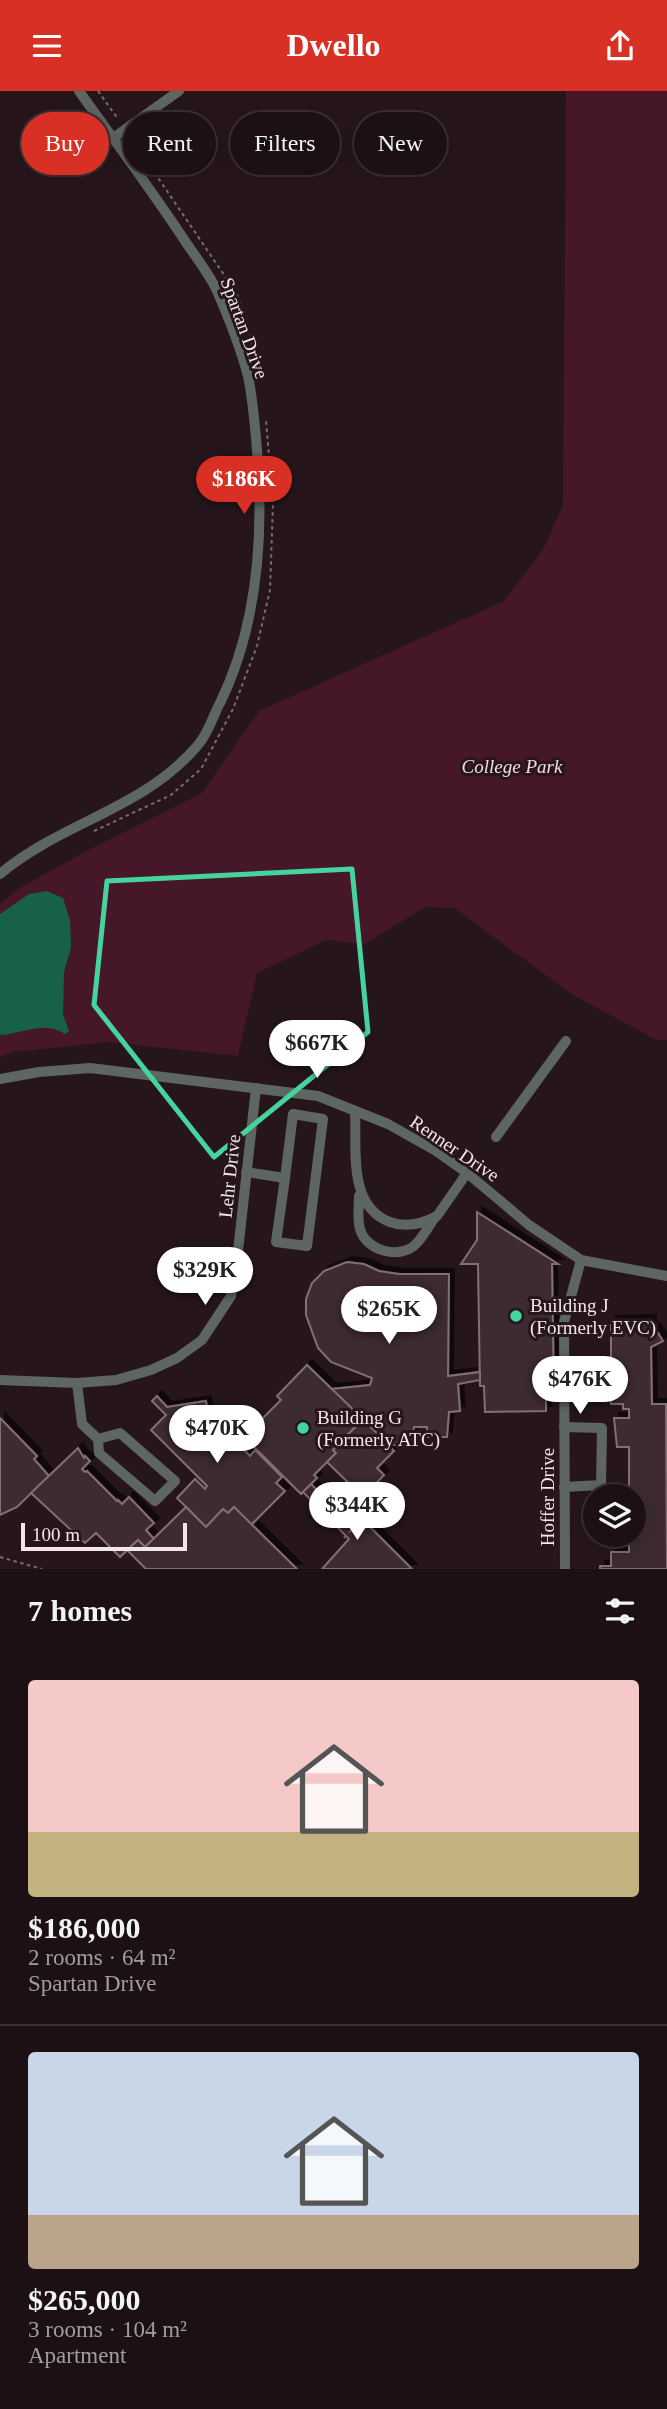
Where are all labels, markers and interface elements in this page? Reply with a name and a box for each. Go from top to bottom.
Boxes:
icon: menu [28,27,66,65]
text: Dwello [286,27,381,63]
icon: share [601,27,639,65]
chip: Buy [21,112,109,175]
chip: Rent [123,112,216,175]
chip: Filters [230,112,340,175]
chip: New [354,112,447,175]
street label: Spartan Drive [217,275,273,382]
pin: $186K [195,457,293,516]
text: $186K [212,466,276,491]
park label: College Park [462,756,563,777]
pin: $667K [268,1021,366,1080]
text: $667K [285,1030,349,1055]
street label: Renner Drive [406,1111,503,1186]
street label: Lehr Drive [215,1133,244,1219]
pin: $329K [156,1247,254,1307]
text: $329K [173,1257,237,1282]
pin: $265K [340,1287,438,1346]
place label: Building J (Formerly EVC) [530,1295,656,1339]
text: $265K [357,1296,421,1321]
marker: Building J (Formerly EVC) [508,1308,524,1324]
pin: $476K [531,1357,629,1416]
text: $476K [548,1366,612,1391]
pin: $470K [168,1405,266,1465]
place label: Building G (Formerly ATC) [317,1407,440,1451]
text: $470K [185,1415,249,1440]
marker: Building G (Formerly ATC) [295,1420,311,1436]
street label: Hoffer Drive [537,1448,558,1546]
pin: $344K [308,1483,406,1542]
map controls [583,1484,646,1547]
button: layers [583,1484,646,1547]
text: $344K [325,1492,389,1517]
scale bar [21,1520,187,1552]
text: 100 m [32,1524,80,1545]
icon: filters [601,1592,639,1630]
text: 7 homes [28,1594,132,1627]
icon: home [271,1726,397,1852]
text: $186,000 [28,1911,141,1944]
text: 2 rooms · 64 m² [28,1945,175,1970]
text: Spartan Drive [28,1971,156,1996]
icon: home [271,2098,397,2224]
text: $265,000 [28,2283,141,2316]
text: 3 rooms · 104 m² [28,2317,187,2342]
text: Apartment [28,2343,126,2368]

